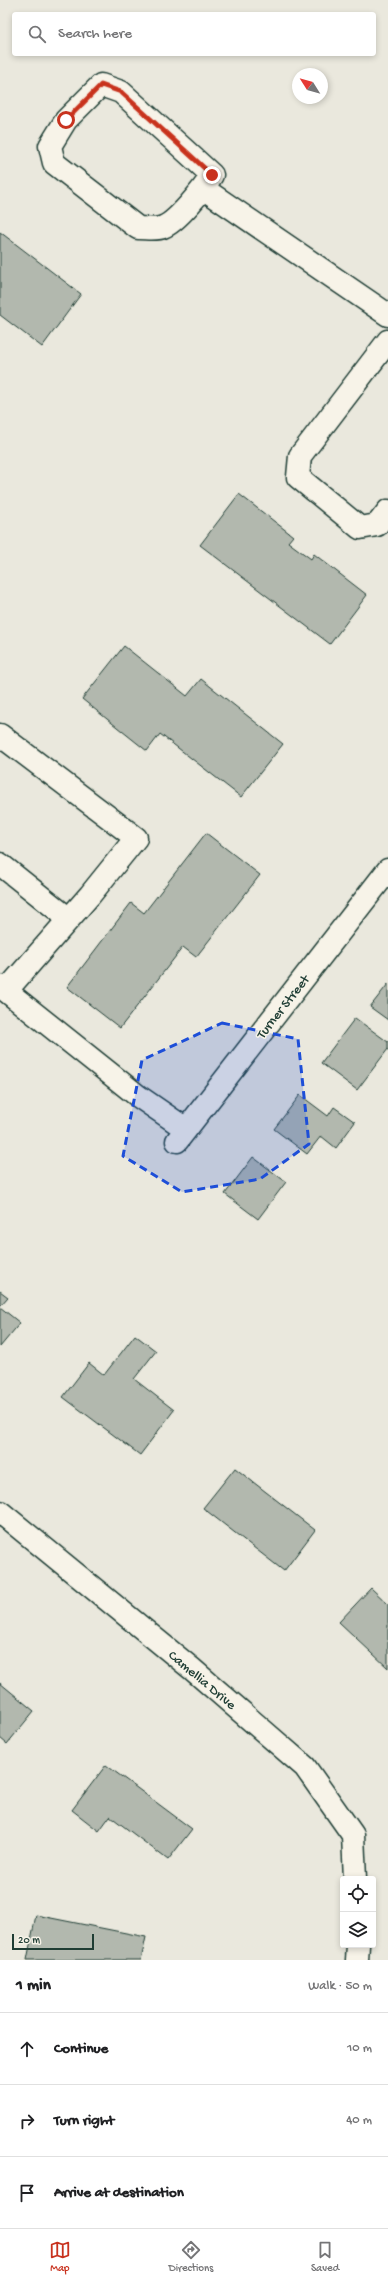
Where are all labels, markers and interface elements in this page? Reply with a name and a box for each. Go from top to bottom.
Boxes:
search box [12,12,376,56]
icon: search [26,23,48,45]
text: Search here [58,25,132,43]
north arrow [292,68,328,104]
route start [57,111,75,129]
route end [203,166,221,184]
street label: Turner Street [253,971,315,1044]
street label: Camellia Drive [164,1648,239,1715]
map controls [340,1876,376,1948]
button: locate [340,1876,376,1912]
button: layers [340,1912,376,1948]
scale bar [12,1932,94,1951]
text: 20 m [18,1935,40,1947]
text: 1 min [16,1976,51,1996]
text: Walk · 50 m [308,1979,372,1994]
icon: ahead [16,2038,38,2060]
text: Continue [54,2040,108,2058]
text: 10 m [347,2041,372,2056]
icon: right [16,2110,38,2132]
text: Turn right [54,2112,114,2130]
text: 40 m [346,2113,372,2128]
icon: arrive [16,2182,38,2204]
text: Arrive at destination [54,2184,184,2202]
tab: Map [49,2239,71,2275]
tab: Directions [169,2239,213,2275]
tab: Saved [311,2239,339,2275]

